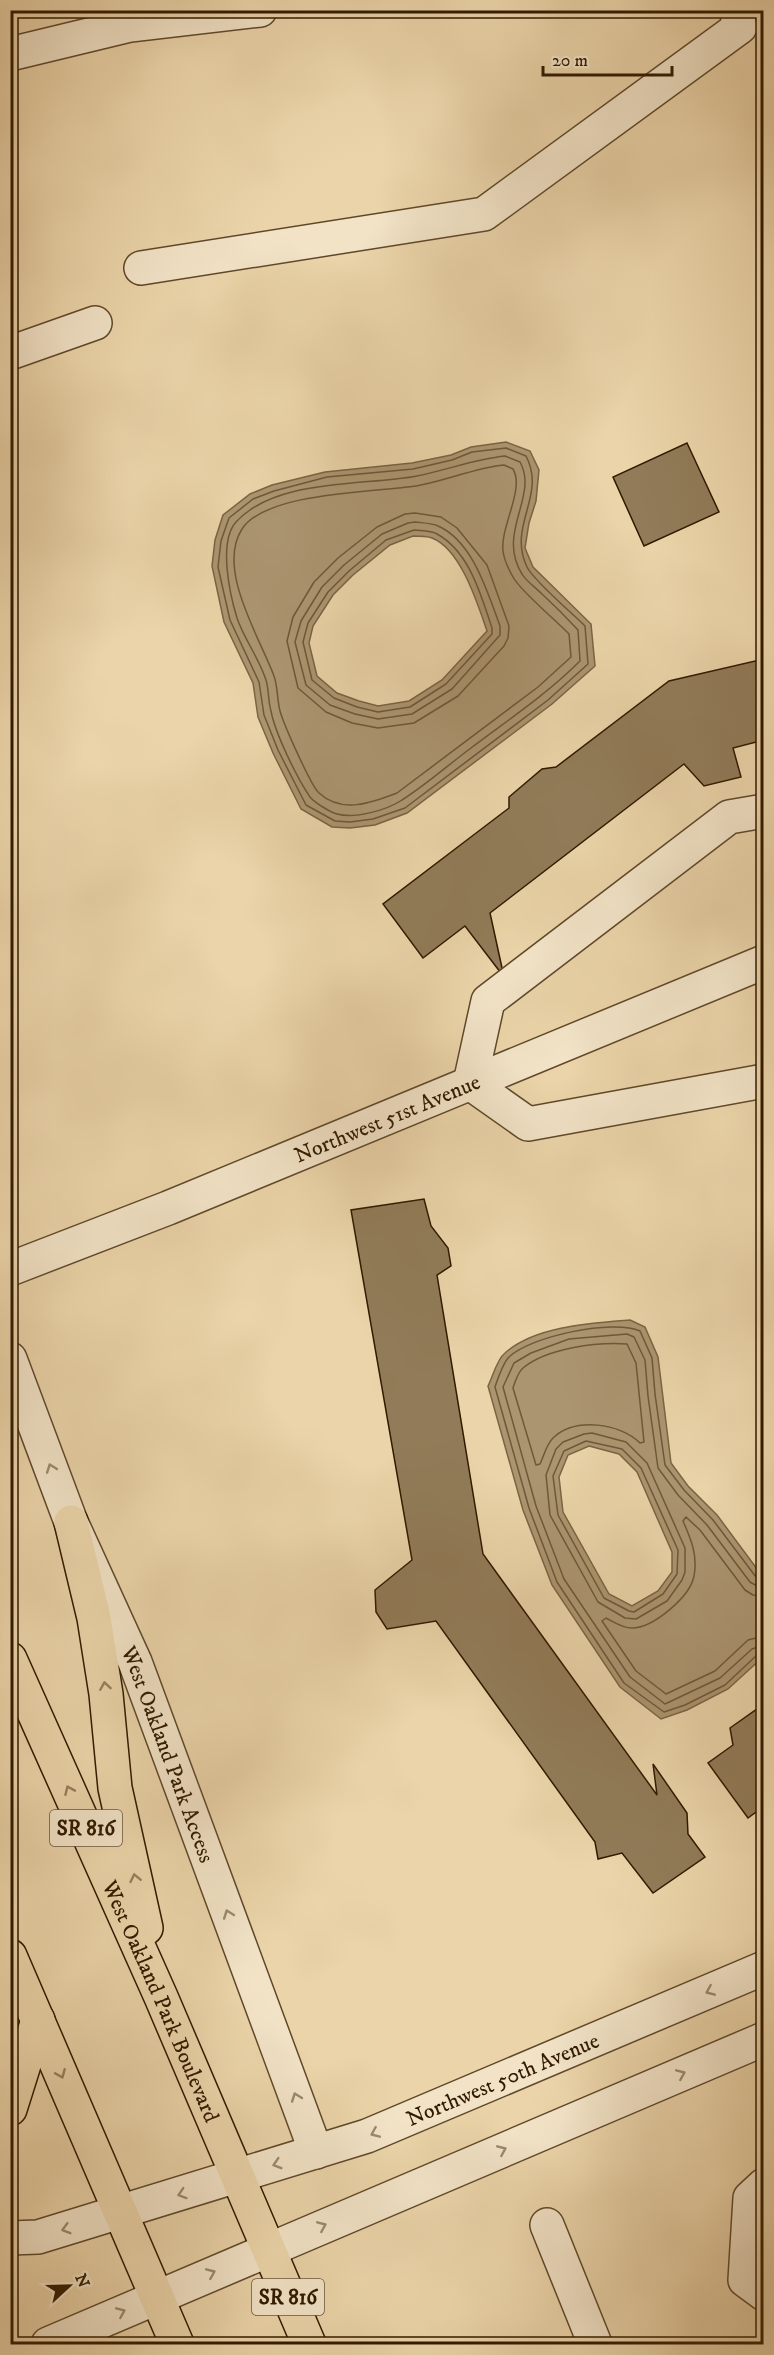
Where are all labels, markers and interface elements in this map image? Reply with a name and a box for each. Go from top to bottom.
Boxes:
scale bar [543,39,672,77]
text: 20 m [552,50,588,72]
street label: Northwest 51st Avenue [290,1069,484,1170]
one-way arrow [46,1463,58,1474]
street label: West Oakland Park Access [114,1641,220,1867]
one-way arrow [99,1681,111,1690]
one-way arrow [64,1785,76,1796]
road number: SR 816 [50,1810,122,1846]
one-way arrow [129,1873,142,1883]
street label: West Oakland Park Boulevard [95,1875,225,2127]
one-way arrow [223,1909,236,1920]
one-way arrow [705,1984,716,1996]
street label: Northwest 50th Avenue [402,2027,603,2133]
one-way arrow [54,2068,66,2079]
one-way arrow [675,2069,686,2081]
one-way arrow [290,2092,303,2103]
one-way arrow [371,2126,382,2138]
one-way arrow [495,2145,506,2157]
one-way arrow [272,2157,283,2169]
one-way arrow [177,2187,188,2199]
one-way arrow [316,2221,327,2233]
one-way arrow [61,2222,72,2234]
north arrow [39,2256,99,2316]
one-way arrow [205,2269,216,2281]
text: N [70,2271,94,2291]
road number: SR 816 [252,2279,324,2315]
one-way arrow [114,2307,125,2319]

